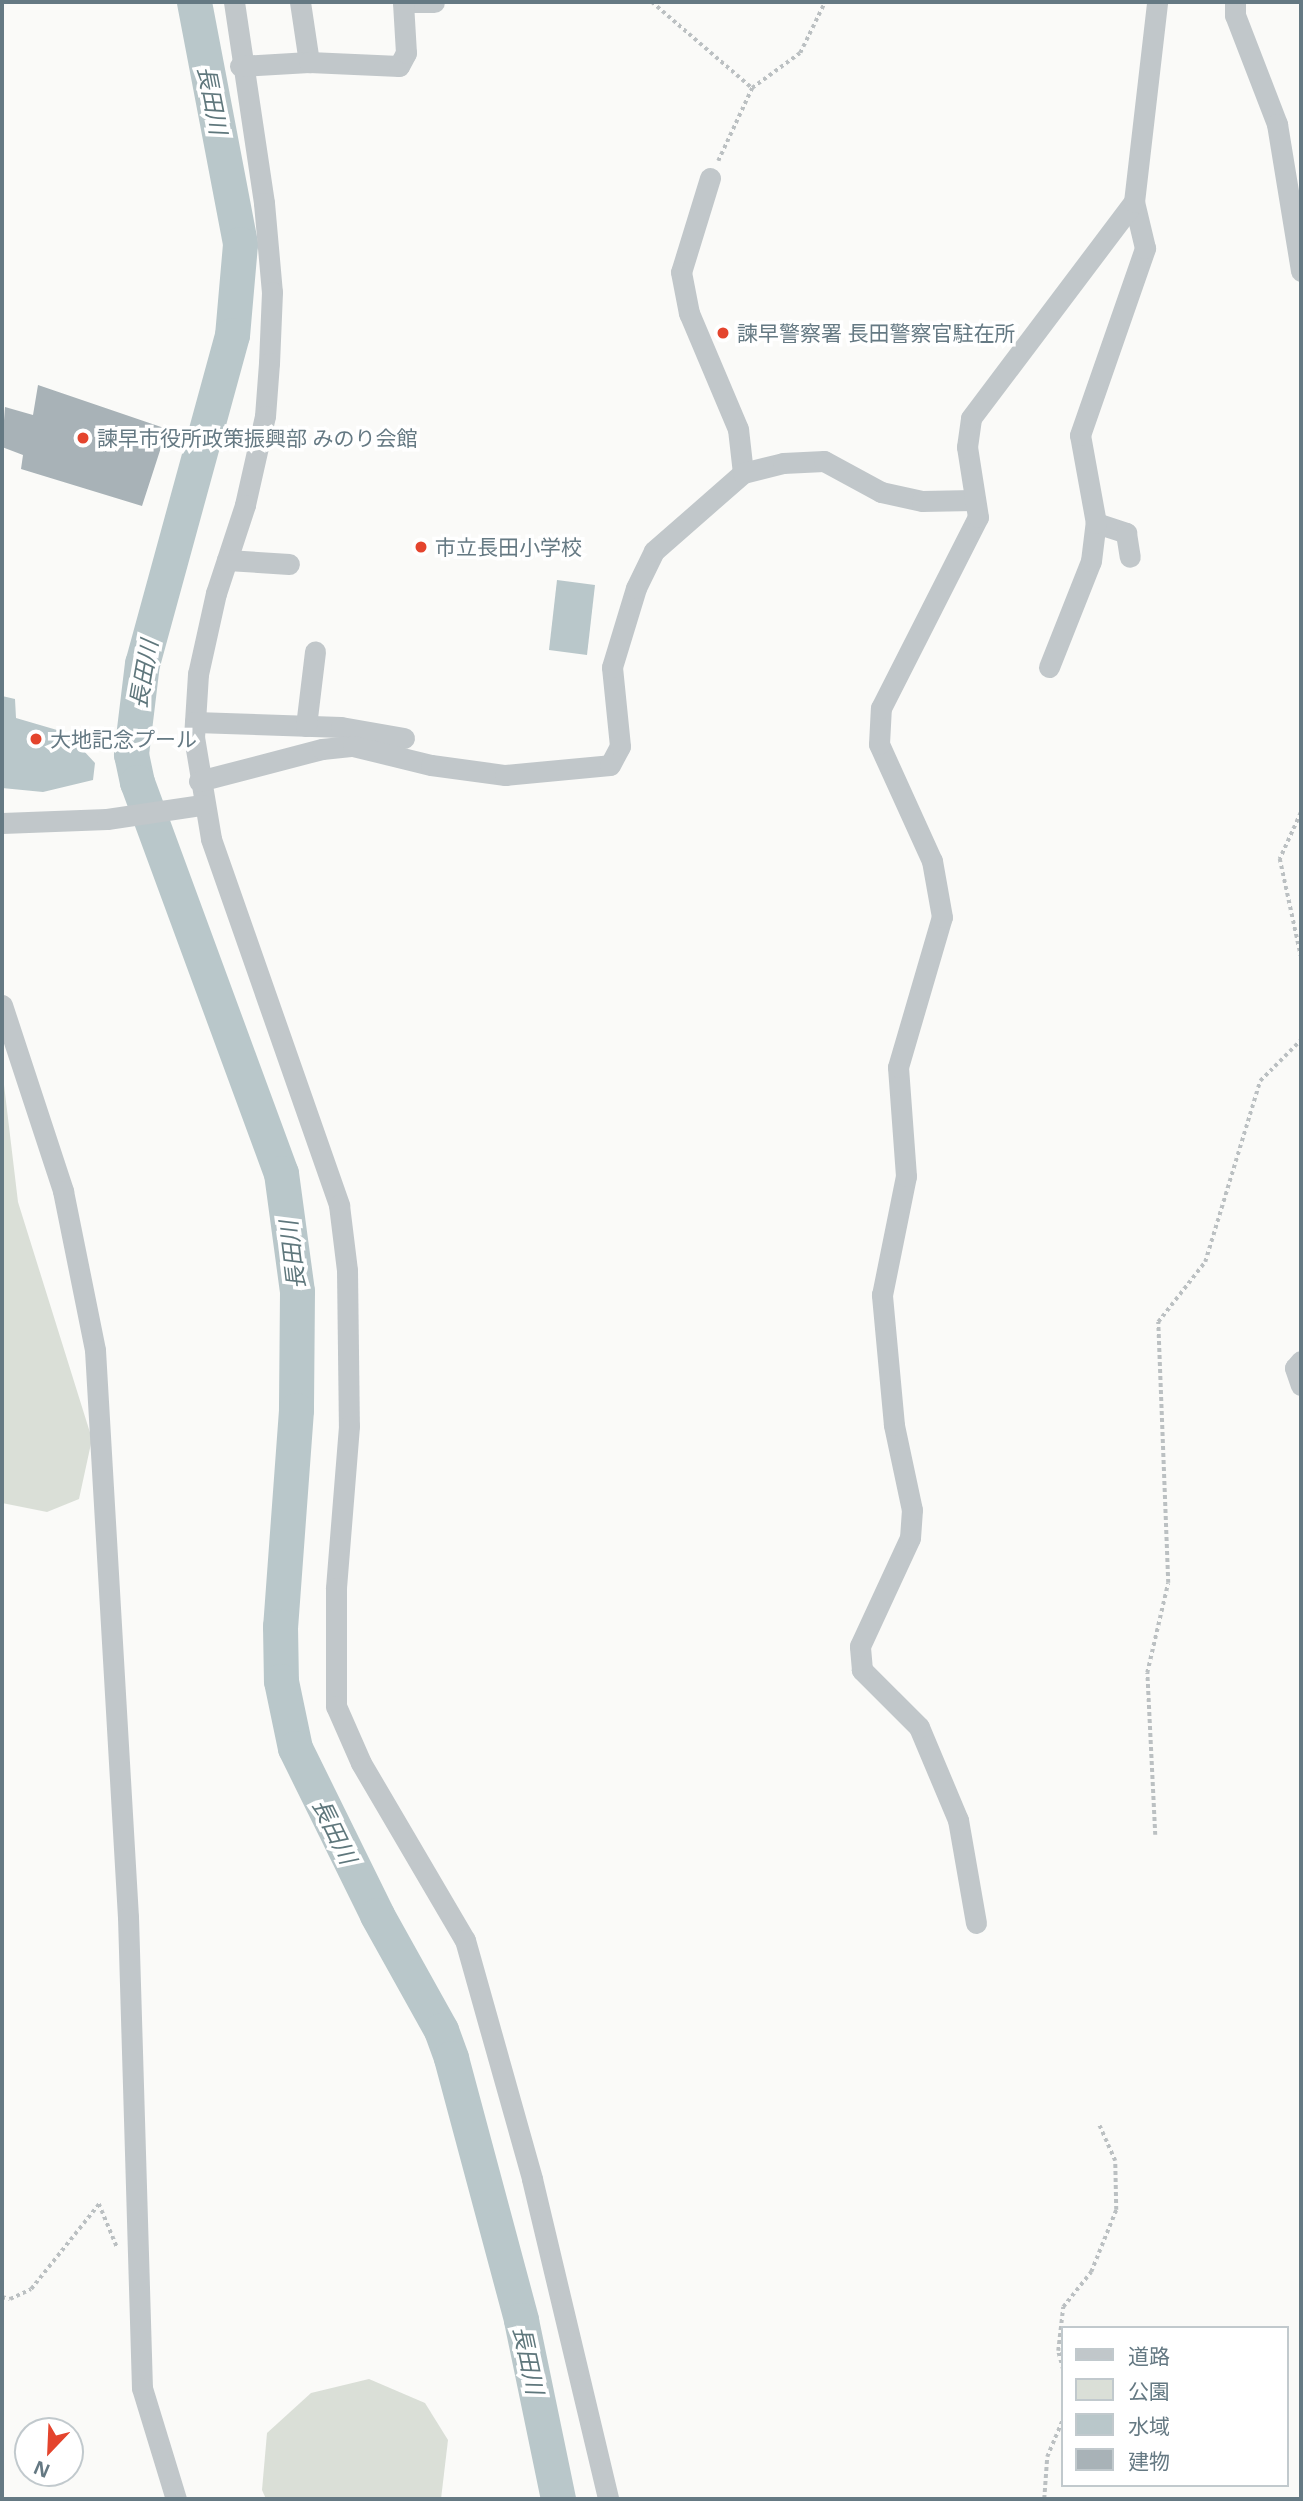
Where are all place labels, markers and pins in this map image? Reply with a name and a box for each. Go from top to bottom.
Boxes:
place label: 諫早警察署 長田警察官駐在所 [737,320,1015,346]
marker: 諫早警察署 長田警察官駐在所 [715,325,731,341]
place label: 諫早市役所政策振興部 みのり会館 [97,425,417,451]
marker: 諫早市役所政策振興部 みのり会館 [75,430,91,446]
place label: 市立長田小学校 [435,534,582,560]
marker: 市立長田小学校 [413,539,429,555]
place label: 大地記念プール [50,726,197,752]
marker: 大地記念プール [28,731,44,747]

